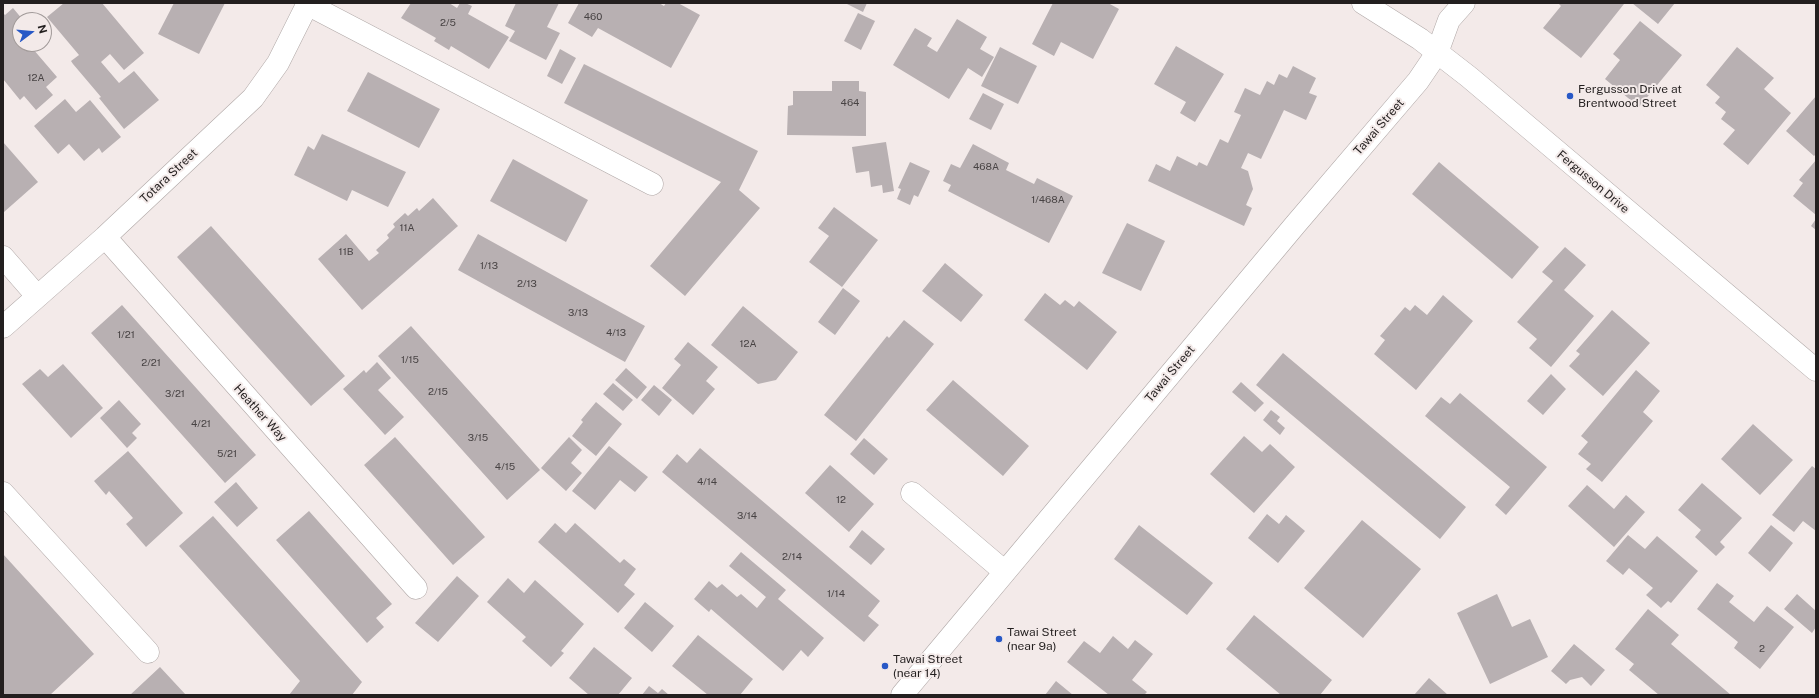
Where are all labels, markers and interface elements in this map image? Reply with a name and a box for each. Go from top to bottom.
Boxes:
house number: 460 [584,11,602,23]
north arrow [12,12,52,52]
house number: 2/5 [440,17,456,29]
text: N [36,23,50,35]
house number: 12A [27,72,45,84]
place label: Fergusson Drive at Brentwood Street [1578,82,1682,110]
marker: Fergusson Drive at Brentwood Street [1565,91,1575,101]
street label: Tawai Street [1351,96,1407,158]
house number: 464 [841,97,859,109]
street label: Totara Street [137,146,201,206]
street label: Fergusson Drive [1554,148,1632,216]
house number: 468A [973,161,999,173]
house number: 1/468A [1031,194,1065,206]
house number: 11A [399,222,415,234]
house number: 11B [339,246,353,258]
house number: 1/13 [480,260,498,272]
house number: 2/13 [517,278,537,290]
house number: 3/13 [568,307,588,319]
house number: 4/13 [606,327,626,339]
house number: 1/21 [117,329,135,341]
house number: 12A [739,338,757,350]
street label: Tawai Street [1142,343,1198,405]
house number: 1/15 [401,354,419,366]
house number: 2/21 [141,357,161,369]
street label: Heather Way [231,381,289,445]
house number: 2/15 [428,386,448,398]
house number: 3/21 [165,388,185,400]
house number: 4/21 [191,418,211,430]
house number: 3/15 [468,432,488,444]
house number: 5/21 [217,448,237,460]
house number: 4/15 [495,461,515,473]
house number: 4/14 [697,476,717,488]
house number: 12 [836,494,846,506]
house number: 3/14 [737,510,757,522]
house number: 2/14 [782,551,802,563]
house number: 1/14 [827,588,845,600]
place label: Tawai Street (near 9a) [1007,625,1077,653]
marker: Tawai Street (near 9a) [994,634,1004,644]
house number: 2 [1759,643,1765,655]
place label: Tawai Street (near 14) [893,652,963,680]
marker: Tawai Street (near 14) [880,661,890,671]

